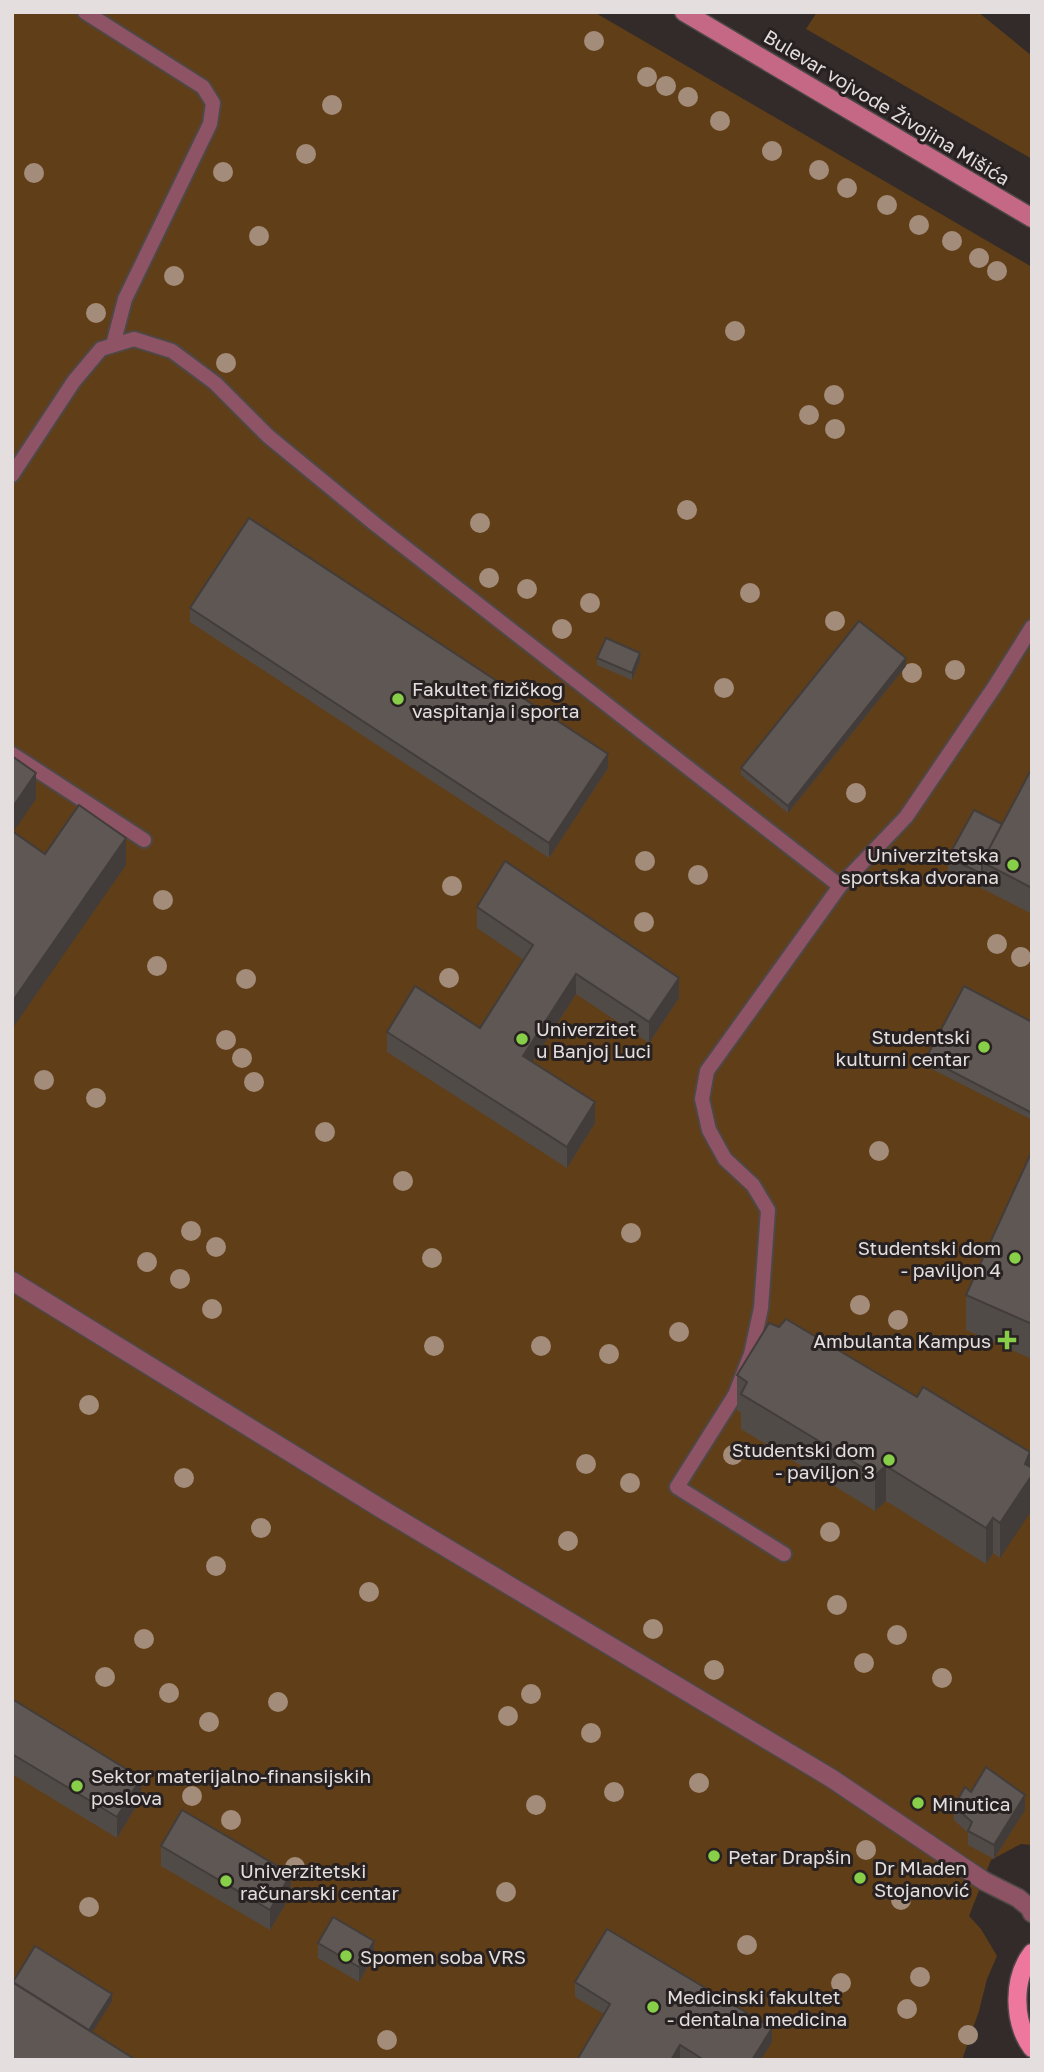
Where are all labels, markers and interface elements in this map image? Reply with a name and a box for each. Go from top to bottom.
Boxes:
street label: Bulevar vojvode Živojina Mišića [760,24,1014,190]
place label: Fakultet fizičkog vaspitanja i sporta [412,677,579,722]
marker: Fakultet fizičkog vaspitanja i sporta [390,691,406,707]
place label: Univerzitetska sportska dvorana [841,843,999,888]
marker: Univerzitetska sportska dvorana [1005,857,1021,873]
place label: Univerzitet u Banjoj Luci [536,1017,651,1062]
place label: Studentski kulturni centar [835,1025,971,1070]
marker: Univerzitet u Banjoj Luci [514,1031,530,1047]
marker: Studentski kulturni centar [976,1039,992,1055]
place label: Studentski dom - paviljon 4 [858,1236,1001,1281]
marker: Studentski dom - paviljon 4 [1007,1250,1023,1266]
place label: Ambulanta Kampus [813,1329,991,1352]
marker: Ambulanta Kampus [997,1330,1017,1350]
place label: Studentski dom - paviljon 3 [732,1438,875,1483]
marker: Studentski dom - paviljon 3 [881,1452,897,1468]
place label: Sektor materijalno-finansijskih poslova [91,1764,371,1809]
marker: Sektor materijalno-finansijskih poslova [69,1778,85,1794]
place label: Minutica [932,1792,1010,1815]
marker: Minutica [910,1795,926,1811]
place label: Petar Drapšin [728,1845,852,1868]
marker: Petar Drapšin [706,1848,722,1864]
place label: Dr Mladen Stojanović [874,1856,969,1901]
place label: Univerzitetski računarski centar [240,1859,399,1904]
marker: Dr Mladen Stojanović [852,1870,868,1886]
marker: Univerzitetski računarski centar [218,1873,234,1889]
place label: Spomen soba VRS [360,1945,526,1968]
marker: Spomen soba VRS [338,1948,354,1964]
place label: Medicinski fakultet - dentalna medicina [667,1985,847,2030]
marker: Medicinski fakultet - dentalna medicina [645,1999,661,2015]

